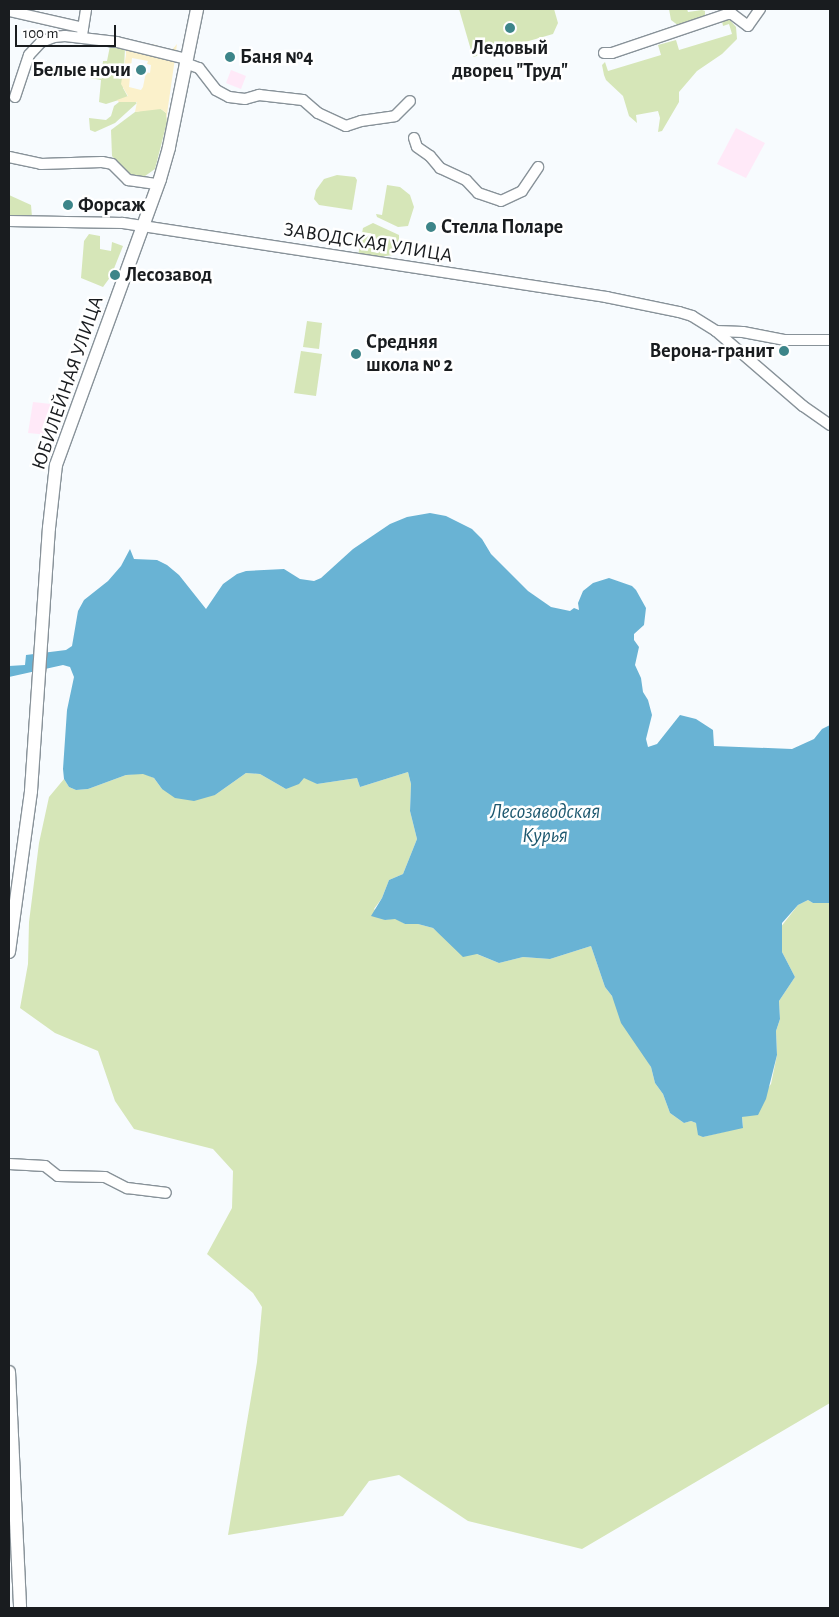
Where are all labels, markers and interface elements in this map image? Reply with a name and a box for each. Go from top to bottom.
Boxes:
scale bar [18,15,119,47]
marker: Ледовый дворец "Труд" [504,22,516,34]
text: 100 m [23,26,58,41]
place label: Ледовый дворец "Труд" [452,36,568,83]
place label: Баня №4 [240,45,313,69]
marker: Баня №4 [224,51,236,63]
place label: Белые ночи [32,58,131,82]
marker: Белые ночи [135,64,147,76]
place label: Форсаж [78,193,145,217]
marker: Форсаж [62,199,74,211]
place label: Стелла Поларе [441,215,563,239]
street label: ЗАВОДСКАЯ УЛИЦА [282,218,454,268]
marker: Стелла Поларе [425,221,437,233]
place label: Лесозавод [125,263,212,287]
marker: Лесозавод [109,269,121,281]
street label: ЮБИЛЕЙНАЯ УЛИЦА [27,293,109,473]
place label: Средняя школа № 2 [366,330,453,377]
place label: Верона-гранит [649,339,774,363]
marker: Верона-гранит [778,345,790,357]
marker: Средняя школа № 2 [350,348,362,360]
water label: Лесозаводская Курья [490,799,600,849]

